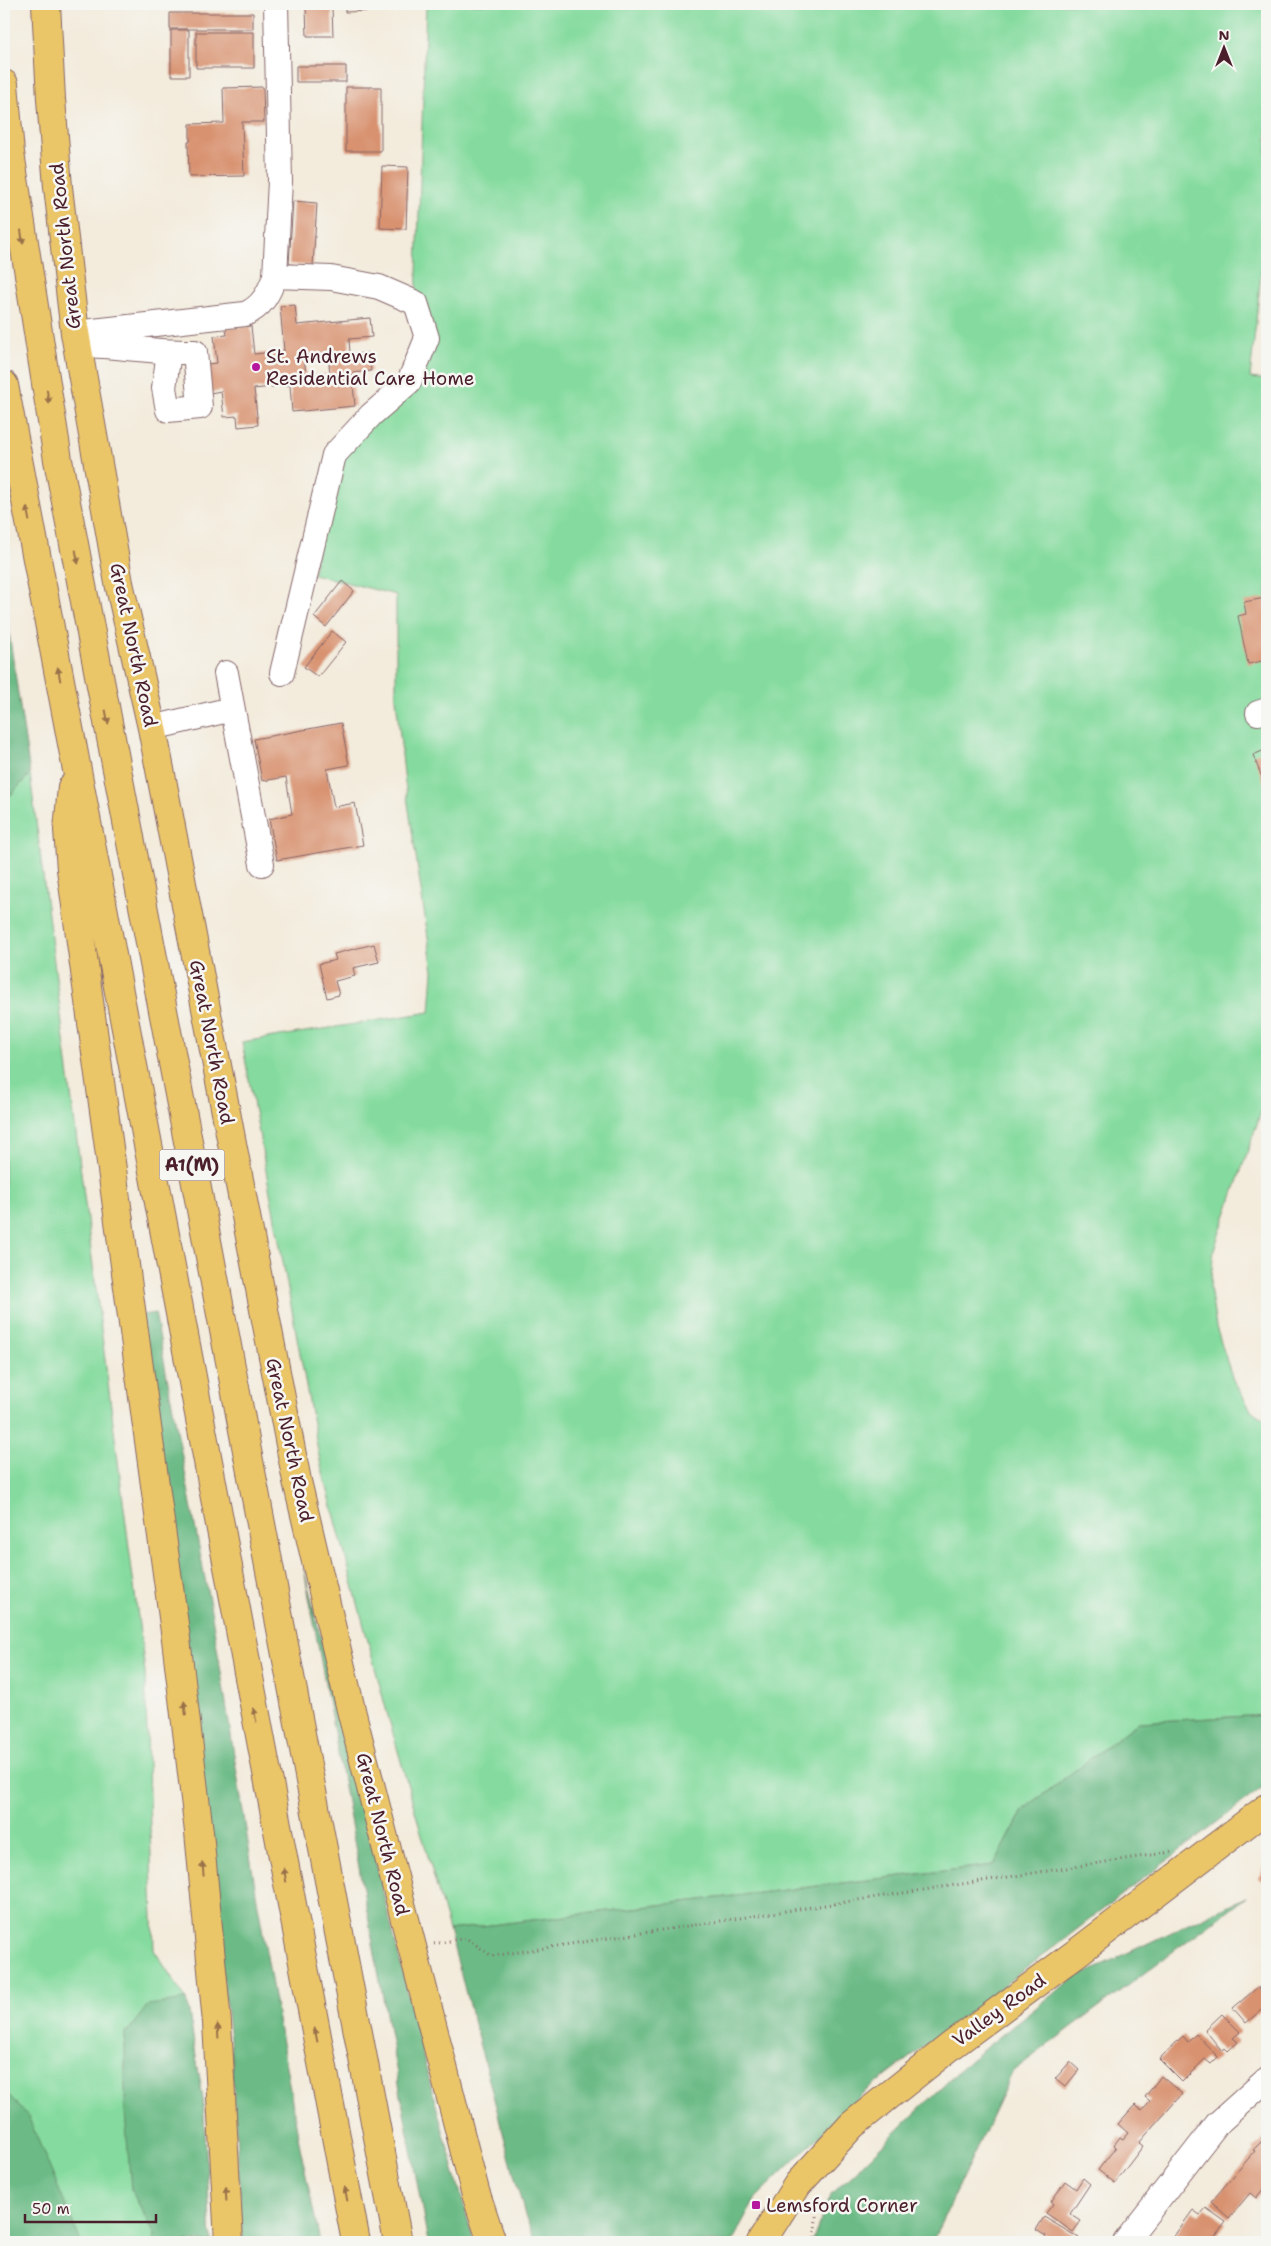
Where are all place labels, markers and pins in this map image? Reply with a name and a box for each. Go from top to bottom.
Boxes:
place label: St. Andrews Residential Care Home [266,344,474,391]
marker: St. Andrews Residential Care Home [250,361,262,373]
place label: Lemsford Corner [766,2193,918,2218]
marker: Lemsford Corner [750,2199,762,2211]

